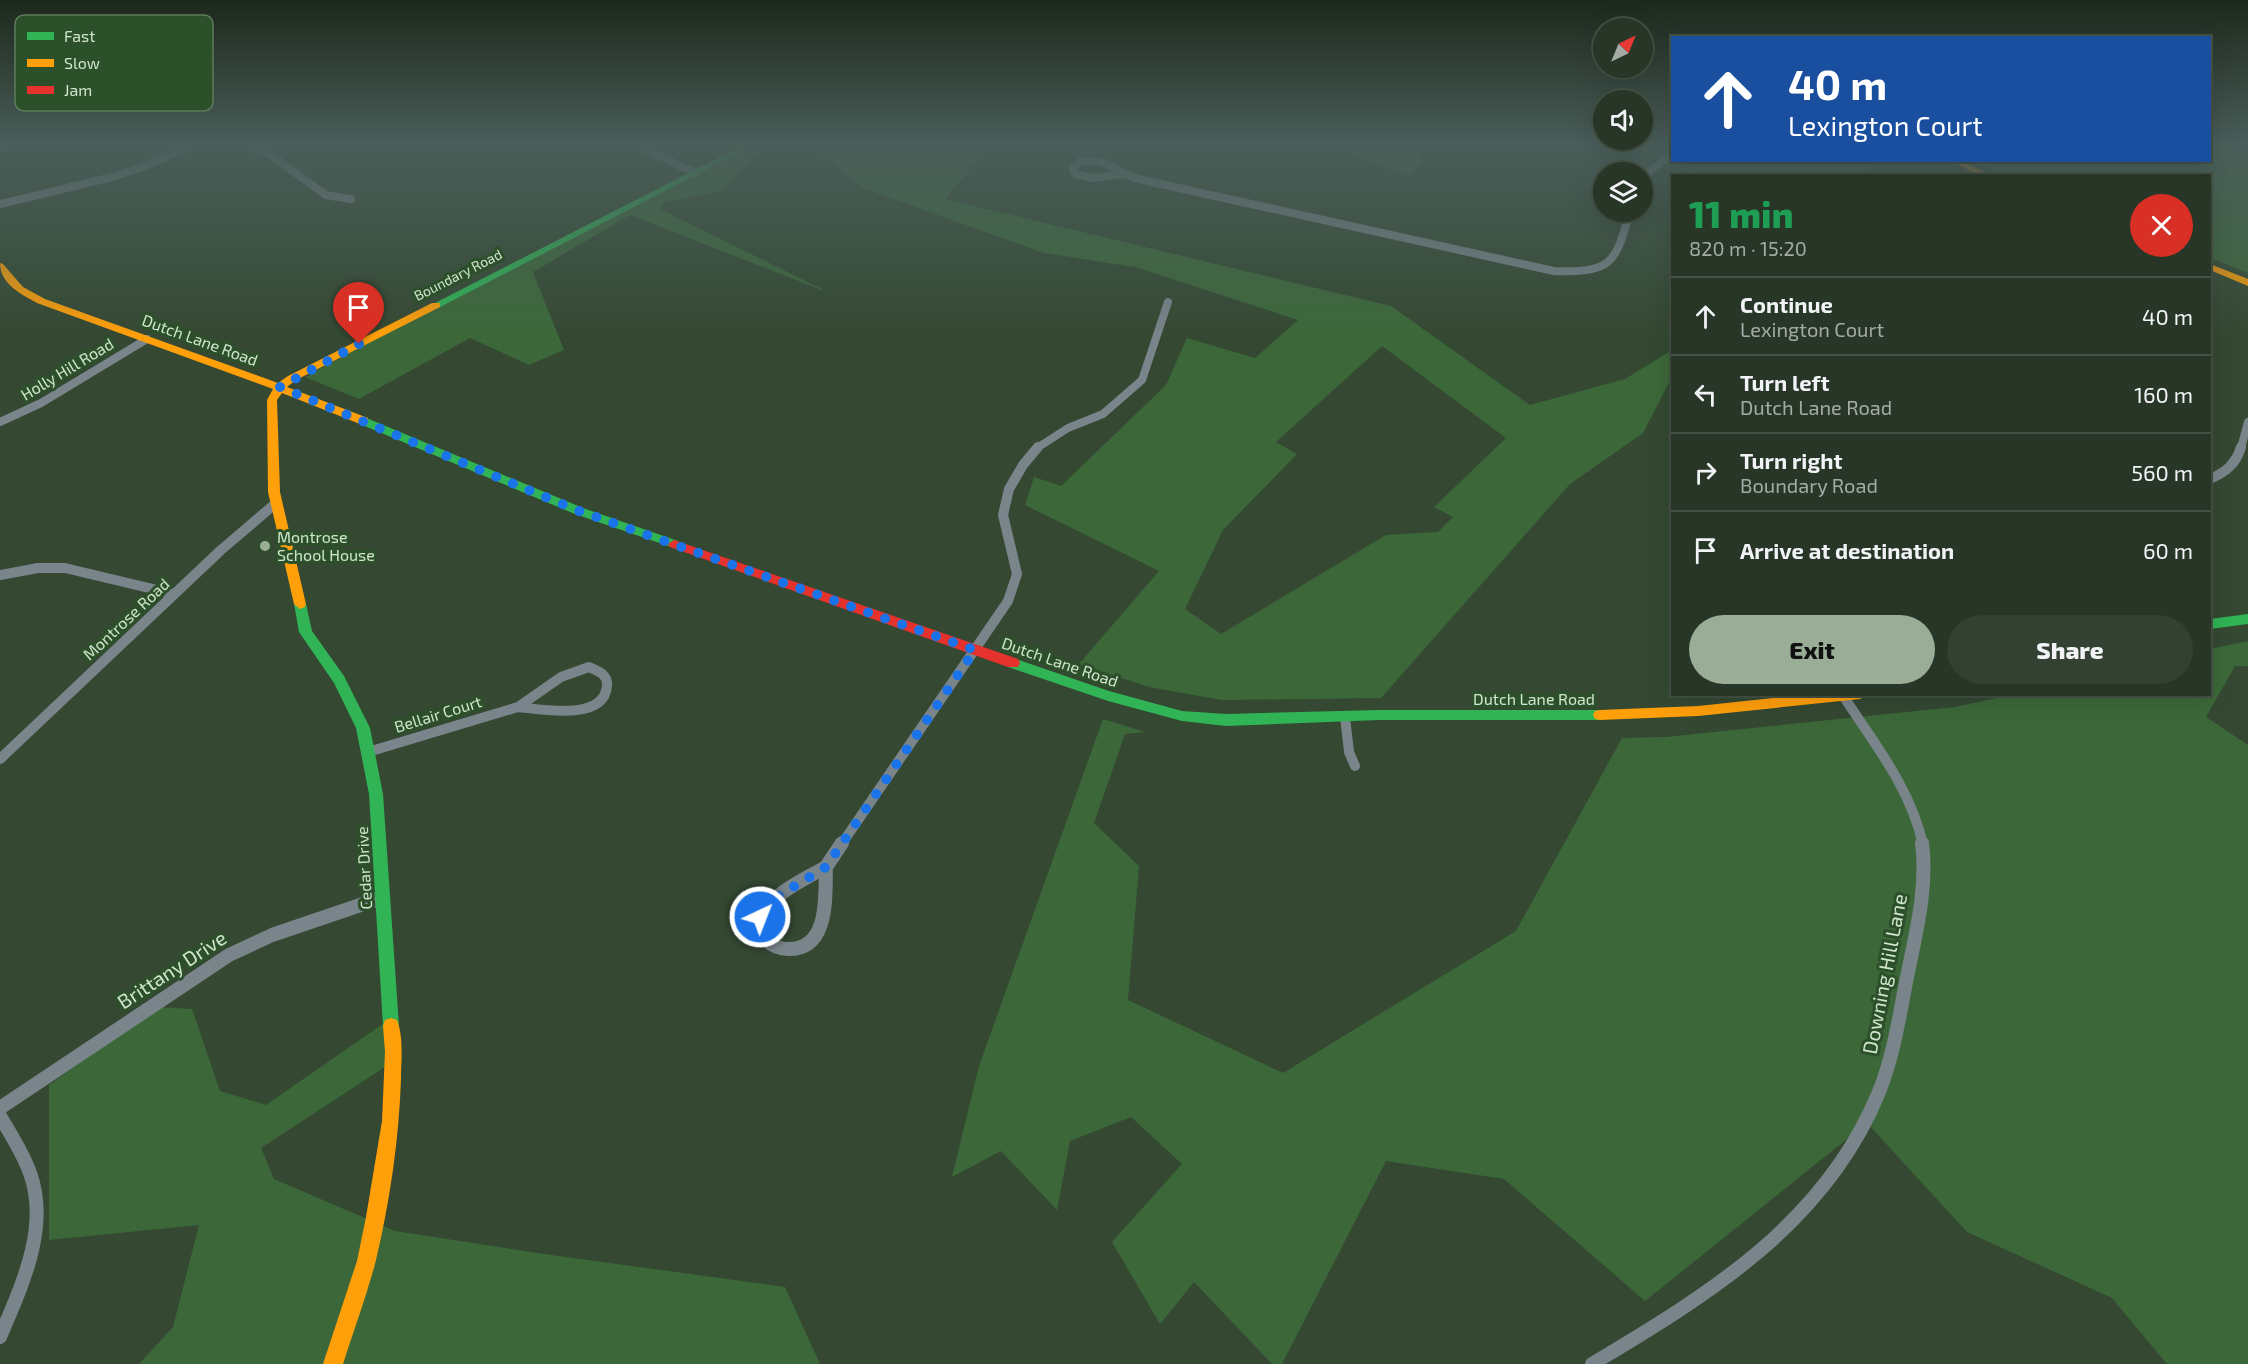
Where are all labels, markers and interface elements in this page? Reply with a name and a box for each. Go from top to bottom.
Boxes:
legend [15,15,213,111]
north arrow [1593,18,1653,78]
map controls [1593,18,1653,222]
text: Fast [64,26,95,45]
text: Slow [64,53,100,72]
text: 40 m [1788,58,1887,108]
icon: ahead [1689,60,1767,138]
text: Jam [64,80,92,99]
button: sound [1593,90,1653,150]
text: Lexington Court [1788,109,1983,141]
button: layers [1593,162,1653,222]
text: 11 min [1689,192,1793,235]
button: close [2130,194,2193,257]
text: 820 m · 15:20 [1689,236,1807,260]
street label: Boundary Road [411,245,505,304]
pin [333,282,384,344]
icon: arrive [342,291,375,324]
text: Continue [1740,291,1833,317]
icon: ahead [1689,300,1722,333]
text: 40 m [2142,303,2193,329]
street label: Dutch Lane Road [140,310,261,369]
text: Lexington Court [1740,317,1884,341]
street label: Holly Hill Road [17,333,117,404]
text: Turn left [1740,369,1829,395]
icon: left [1689,378,1722,411]
text: 160 m [2134,381,2193,407]
text: Dutch Lane Road [1740,395,1892,419]
text: Turn right [1740,447,1842,473]
icon: right [1689,456,1722,489]
text: 560 m [2131,459,2193,485]
text: Boundary Road [1740,473,1878,497]
place label: Montrose School House [277,527,375,564]
icon: arrive [1689,534,1722,567]
text: Arrive at destination [1740,537,1954,563]
text: 60 m [2143,537,2193,563]
marker: Montrose School House [258,539,272,553]
street label: Montrose Road [79,574,173,663]
button: Exit [1689,615,1935,684]
button: Share [1947,615,2193,684]
street label: Dutch Lane Road [999,633,1121,690]
street label: Dutch Lane Road [1473,689,1595,708]
street label: Bellair Court [392,691,484,736]
street label: Cedar Drive [352,826,375,910]
position arrow [728,885,792,949]
street label: Downing Hill Lane [1857,892,1911,1056]
street label: Brittany Drive [112,925,231,1013]

